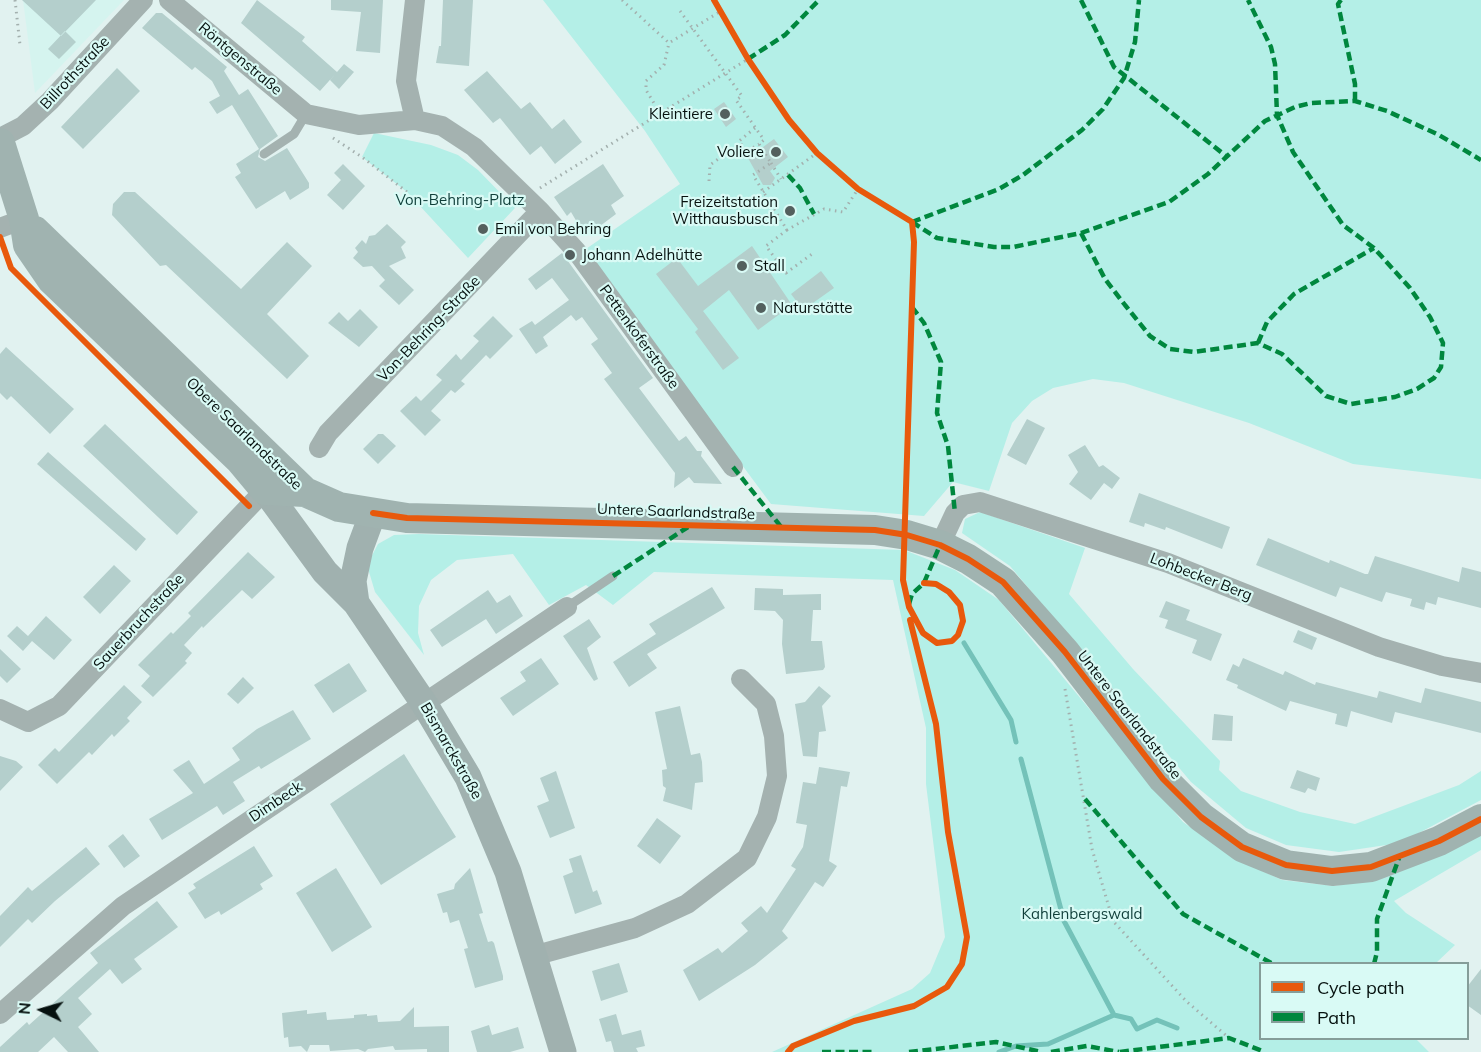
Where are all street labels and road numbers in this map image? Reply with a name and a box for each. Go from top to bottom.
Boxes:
street label: Röntgenstraße [195,19,285,99]
street label: Billrothstraße [37,33,113,113]
street label: Von-Behring-Straße [374,272,484,386]
street label: Pettenkoferstraße [595,282,683,392]
street label: Obere Saarlandstraße [182,374,306,494]
street label: Untere Saarlandstraße [597,500,755,524]
street label: Lohbecker Berg [1147,549,1255,605]
street label: Sauerbruchstraße [90,570,188,674]
street label: Untere Saarlandstraße [1073,647,1185,783]
street label: Bismarckstraße [416,700,486,802]
street label: Dimbeck [246,778,306,826]

